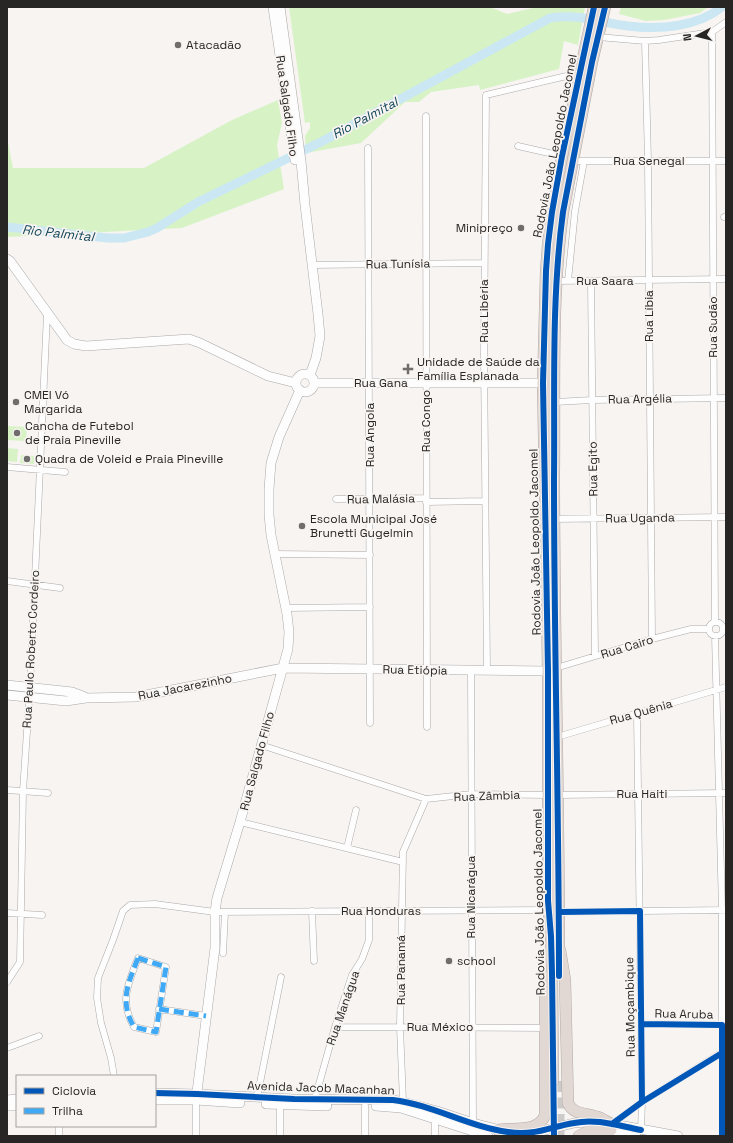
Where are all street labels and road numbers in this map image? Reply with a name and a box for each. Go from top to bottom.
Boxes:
street label: Rodovia João Leopoldo Jacomel [529,53,581,239]
street label: Rua Salgado Filho [272,54,302,158]
street label: Rua Senegal [613,153,685,169]
street label: Rua Tunísia [366,255,430,273]
street label: Rua Saara [576,273,634,289]
street label: Rua Libéria [476,279,492,343]
street label: Rua Líbia [641,290,657,342]
street label: Rua Sudão [705,296,721,358]
street label: Rua Gana [354,375,408,391]
street label: Rua Congo [418,390,434,452]
street label: Rua Argélia [608,390,672,408]
street label: Rua Angola [362,403,378,467]
street label: Rua Egito [585,441,601,497]
street label: Rodovia João Leopoldo Jacomel [525,449,545,635]
street label: Rua Malásia [347,490,415,508]
street label: Rua Uganda [605,509,675,527]
street label: Rua Paulo Roberto Cordeiro [19,569,43,729]
street label: Rua Cairo [599,631,655,663]
street label: Rua Etiópia [382,661,448,679]
street label: Rua Jacarezinho [137,670,233,704]
street label: Rua Quênia [608,695,674,729]
street label: Rua Salgado Filho [236,710,278,812]
street label: Rua Haiti [616,786,668,802]
street label: Rua Zâmbia [453,787,521,805]
street label: Rodovia João Leopoldo Jacomel [529,809,549,995]
street label: Rua Nicarágua [463,855,479,938]
street label: Rua Honduras [341,903,421,919]
street label: Rua Panamá [393,935,409,1005]
street label: Rua Moçambique [621,957,639,1057]
street label: Rua Manágua [323,968,363,1048]
street label: Rua Aruba [654,1005,714,1023]
street label: Rua México [407,1019,473,1035]
street label: Avenida Jacob Macanhan [247,1077,395,1099]

